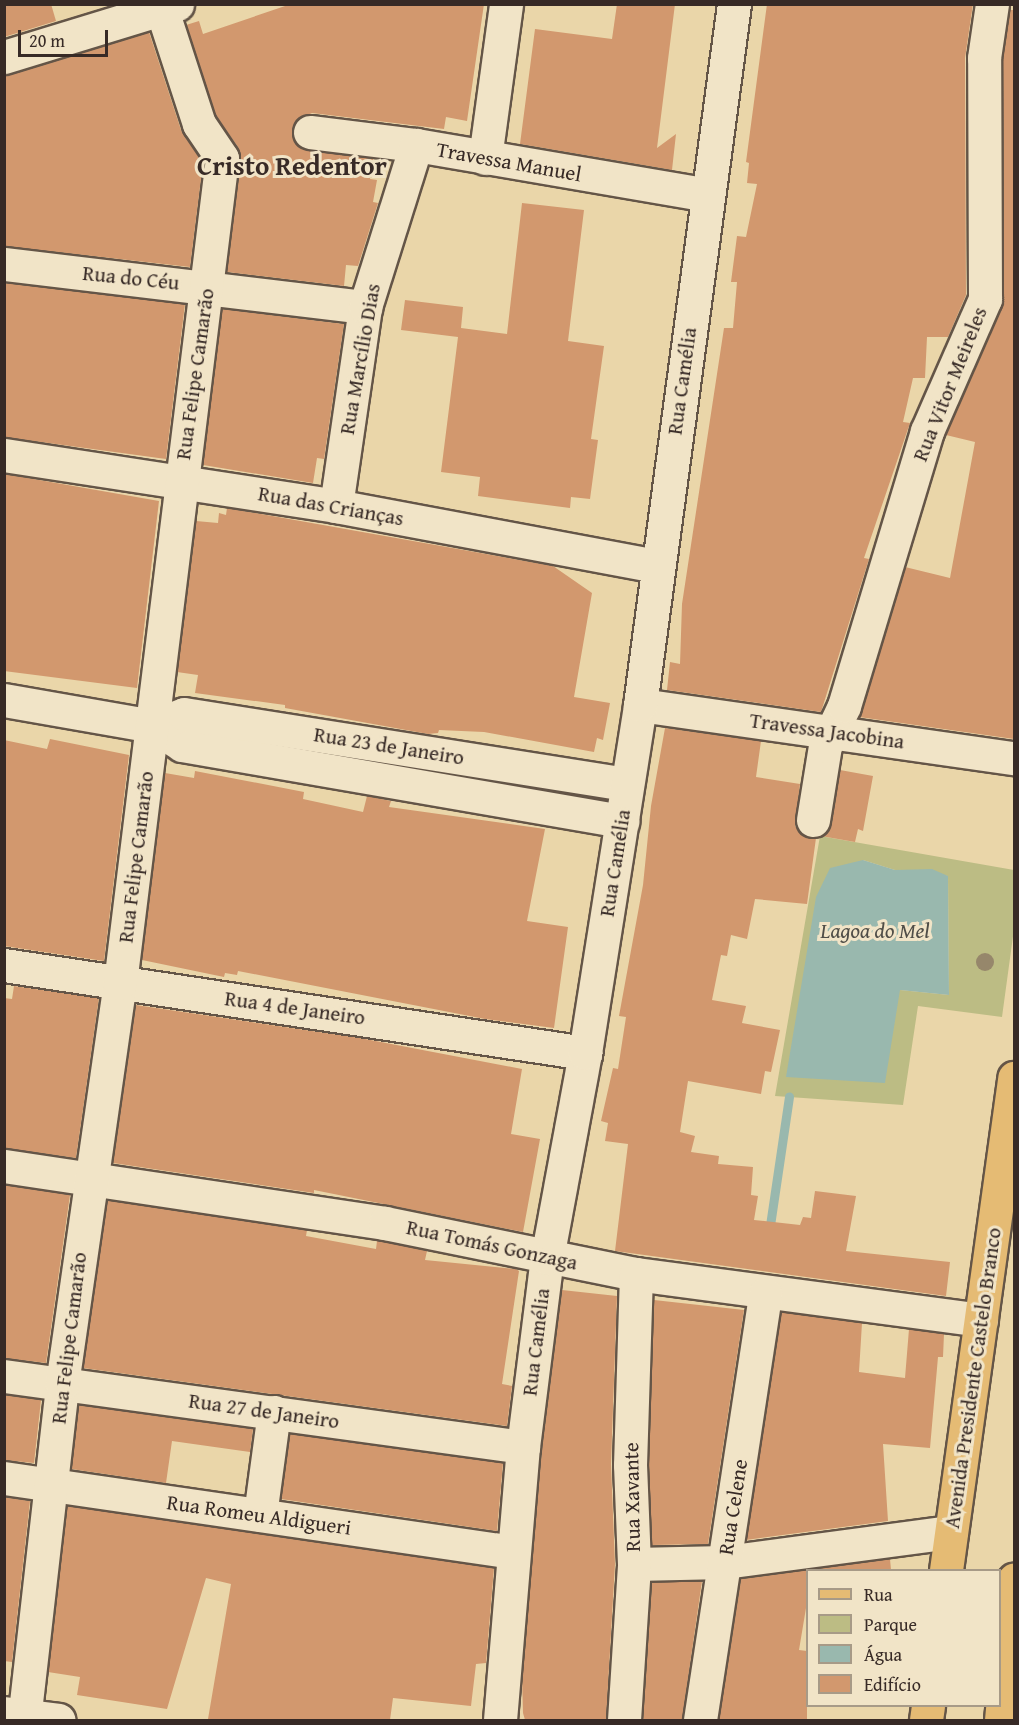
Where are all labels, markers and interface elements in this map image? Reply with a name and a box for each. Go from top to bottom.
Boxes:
scale bar [21,18,111,56]
text: 20 m [29,27,65,54]
street label: Travessa Manuel [434,137,584,187]
district label: Cristo Redentor [197,150,387,182]
street label: Rua do Céu [81,260,181,296]
street label: Rua Marcílio Dias [334,282,386,436]
street label: Rua Felipe Camarão [171,287,219,461]
street label: Rua Vitor Meireles [908,303,992,465]
street label: Rua Camélia [662,326,702,436]
street label: Rua das Crianças [256,481,406,531]
street label: Travessa Jacobina [748,708,906,754]
street label: Rua 23 de Janeiro [312,722,466,770]
street label: Rua Felipe Camarão [113,770,159,944]
street label: Rua Camélia [594,808,636,918]
water label: Lagoa do Mel [820,918,930,944]
street label: Rua 4 de Janeiro [223,986,367,1030]
street label: Rua Tomás Gonzaga [404,1215,580,1275]
street label: Avenida Presidente Castelo Branco [939,1226,1007,1530]
street label: Rua Felipe Camarão [46,1251,92,1425]
street label: Rua Camélia [517,1287,555,1397]
street label: Rua 27 de Janeiro [187,1388,341,1434]
street label: Rua Xavante [618,1442,646,1552]
street label: Rua Celene [713,1457,753,1557]
street label: Rua Romeu Aldigueri [165,1490,353,1540]
legend [806,1569,1001,1707]
text: Rua [864,1581,893,1608]
text: Parque [864,1611,917,1638]
text: Água [864,1641,902,1668]
text: Edifício [864,1671,921,1698]

